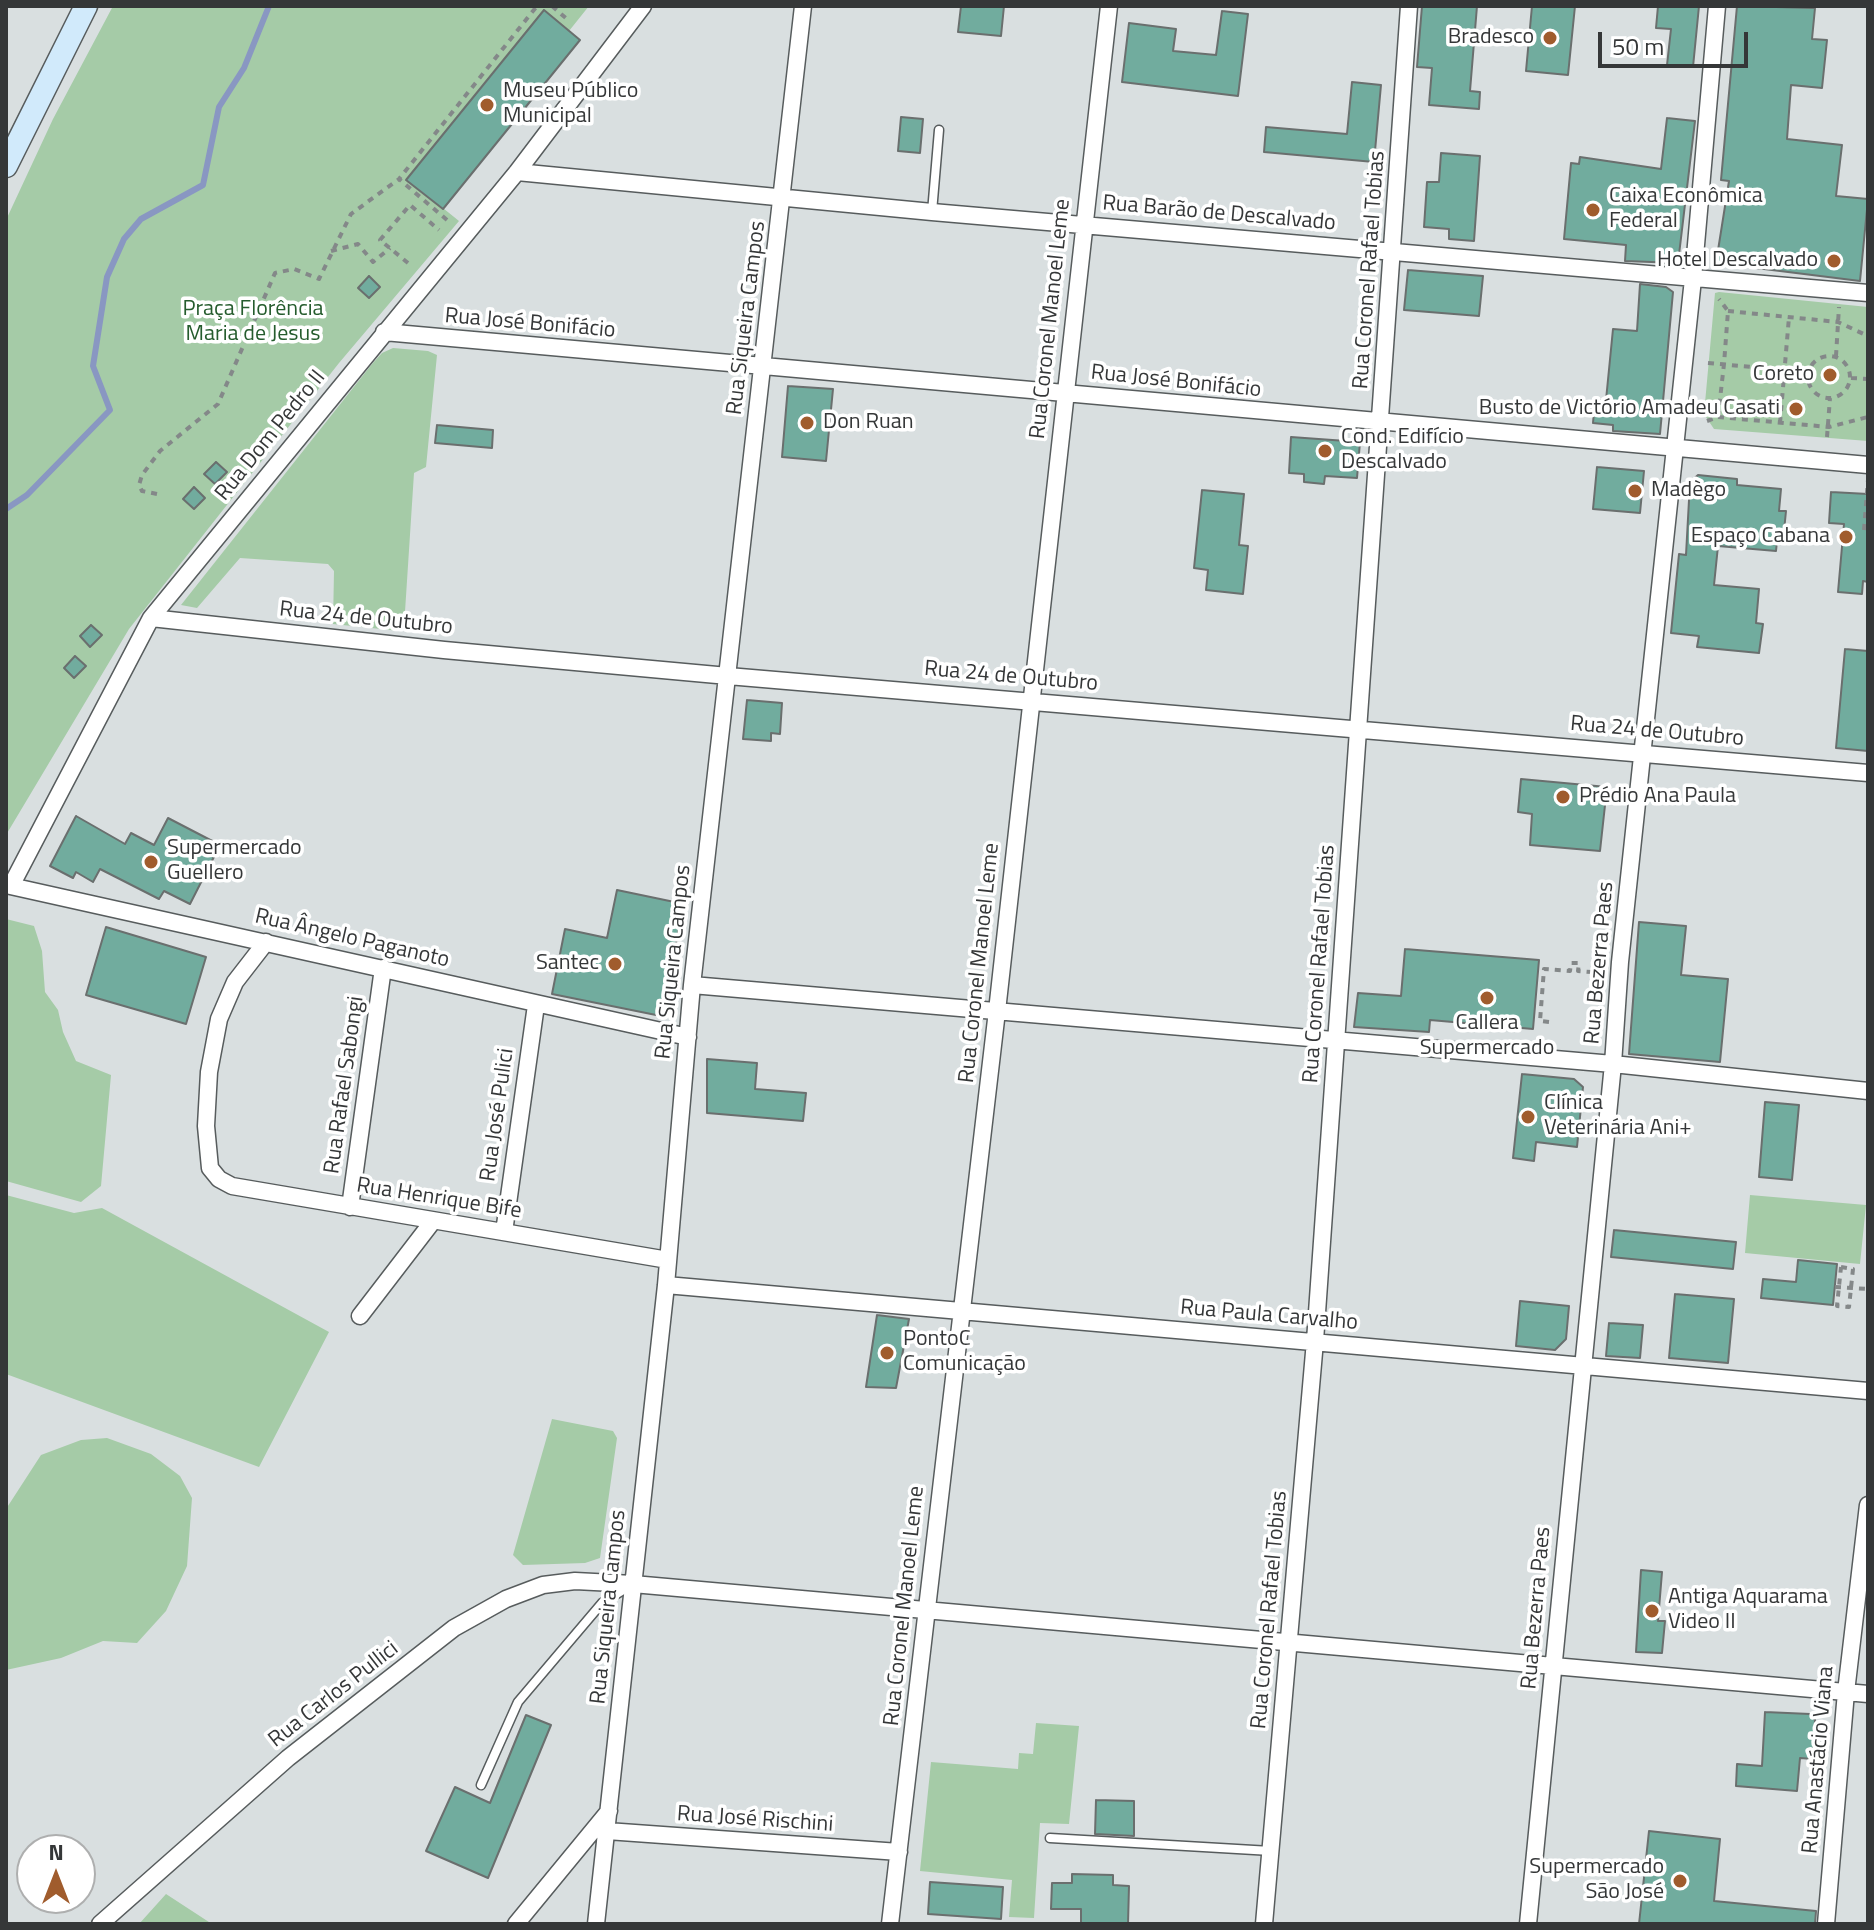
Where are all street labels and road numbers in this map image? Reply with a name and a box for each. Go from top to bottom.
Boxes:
street label: Rua Coronel Rafael Tobias [1348,150,1392,390]
street label: Rua Barão de Descalvado [1101,191,1337,237]
street label: Rua Coronel Manoel Leme [1025,198,1077,440]
street label: Rua Siqueira Campos [722,219,772,417]
street label: Rua José Bonifácio [444,303,616,345]
street label: Rua José Bonifácio [1089,360,1263,404]
street label: Rua Dom Pedro II [210,365,332,507]
street label: Rua 24 de Outubro [278,597,454,641]
street label: Rua 24 de Outubro [923,656,1099,698]
street label: Rua 24 de Outubro [1569,711,1745,753]
street label: Rua Coronel Manoel Leme [954,842,1006,1084]
street label: Rua Coronel Rafael Tobias [1298,844,1342,1084]
street label: Rua Siqueira Campos [651,864,697,1060]
street label: Rua Bezerra Paes [1580,881,1620,1045]
street label: Rua Ângelo Paganoto [252,904,452,974]
street label: Rua Rafael Sabongi [319,995,371,1175]
street label: Rua José Pulici [476,1047,520,1183]
street label: Rua Henrique Bife [355,1173,523,1225]
street label: Rua Paula Carvalho [1179,1295,1359,1337]
street label: Rua Coronel Manoel Leme [879,1485,931,1727]
street label: Rua Coronel Rafael Tobias [1246,1490,1294,1730]
street label: Rua Siqueira Campos [586,1509,632,1705]
street label: Rua Bezerra Paes [1517,1526,1557,1690]
street label: Rua Carlos Pullici [264,1636,404,1754]
street label: Rua Anastácio Viana [1798,1665,1840,1855]
street label: Rua José Rischini [676,1801,834,1839]

